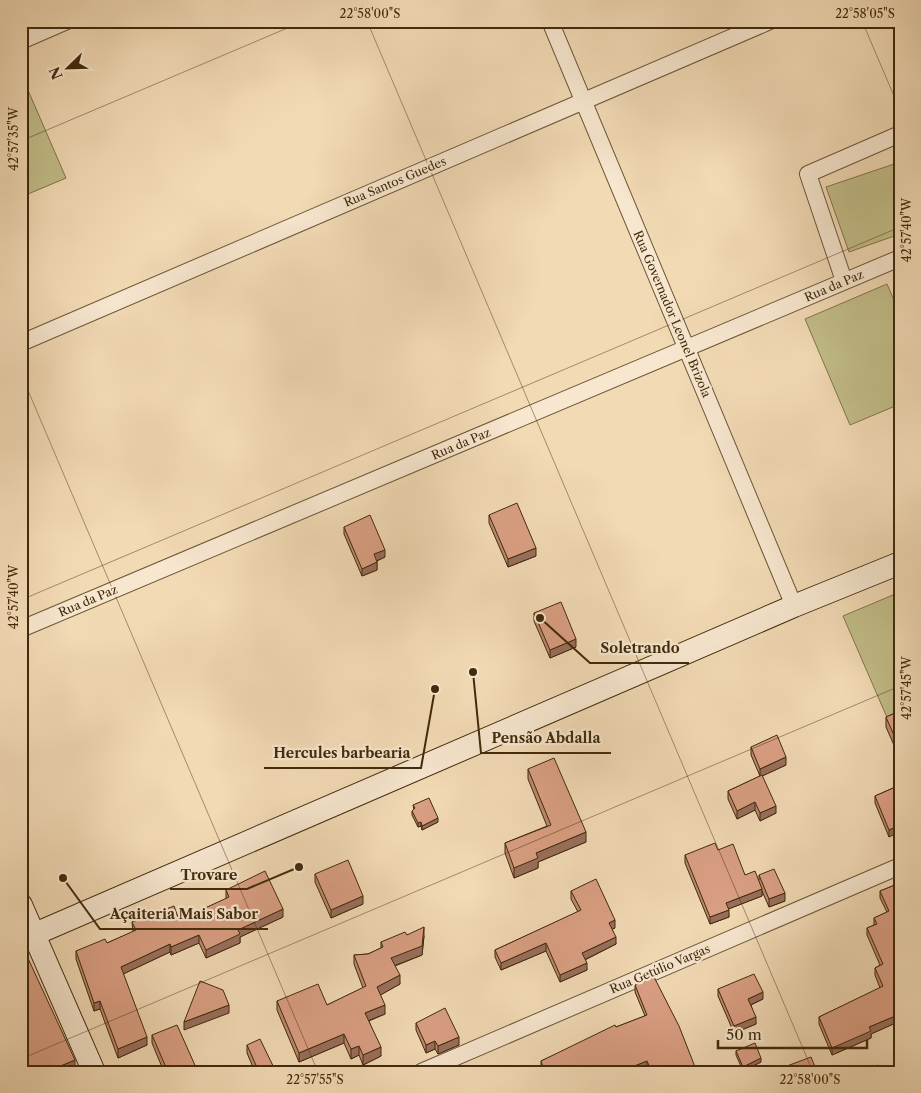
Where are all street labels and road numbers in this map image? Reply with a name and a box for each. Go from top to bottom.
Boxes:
street label: Rua Santos Guedes [341,153,448,210]
street label: Rua Governador Leonel Brizola [630,228,715,400]
street label: Rua da Paz [802,266,866,305]
street label: Rua da Paz [429,424,493,463]
street label: Rua da Paz [56,581,120,620]
street label: Rua Getúlio Vargas [607,941,712,996]

